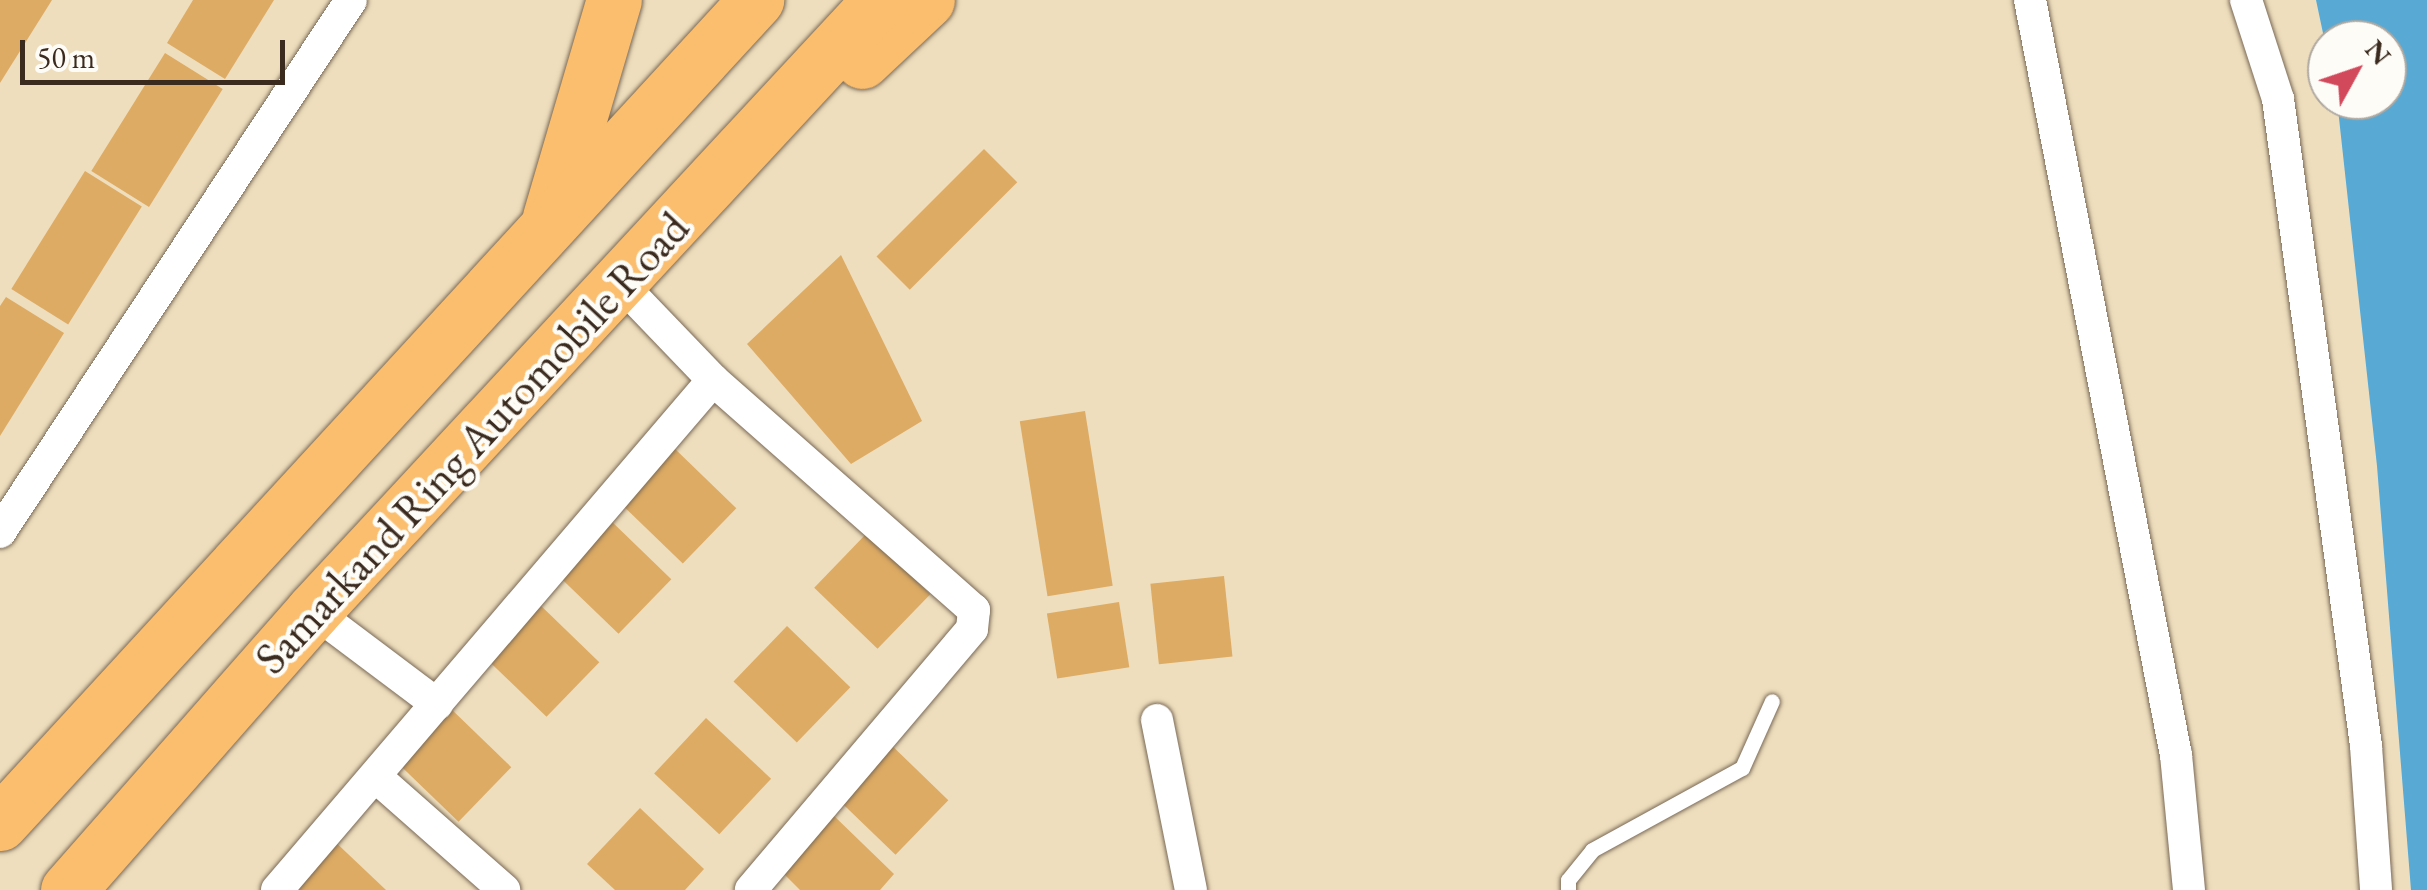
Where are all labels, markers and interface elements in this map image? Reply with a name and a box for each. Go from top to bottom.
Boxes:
scale bar [25,20,290,82]
north arrow [2307,20,2407,120]
text: N [2357,32,2400,72]
text: 50 m [37,38,95,77]
street label: Samarkand Ring Automobile Road [244,201,700,685]

